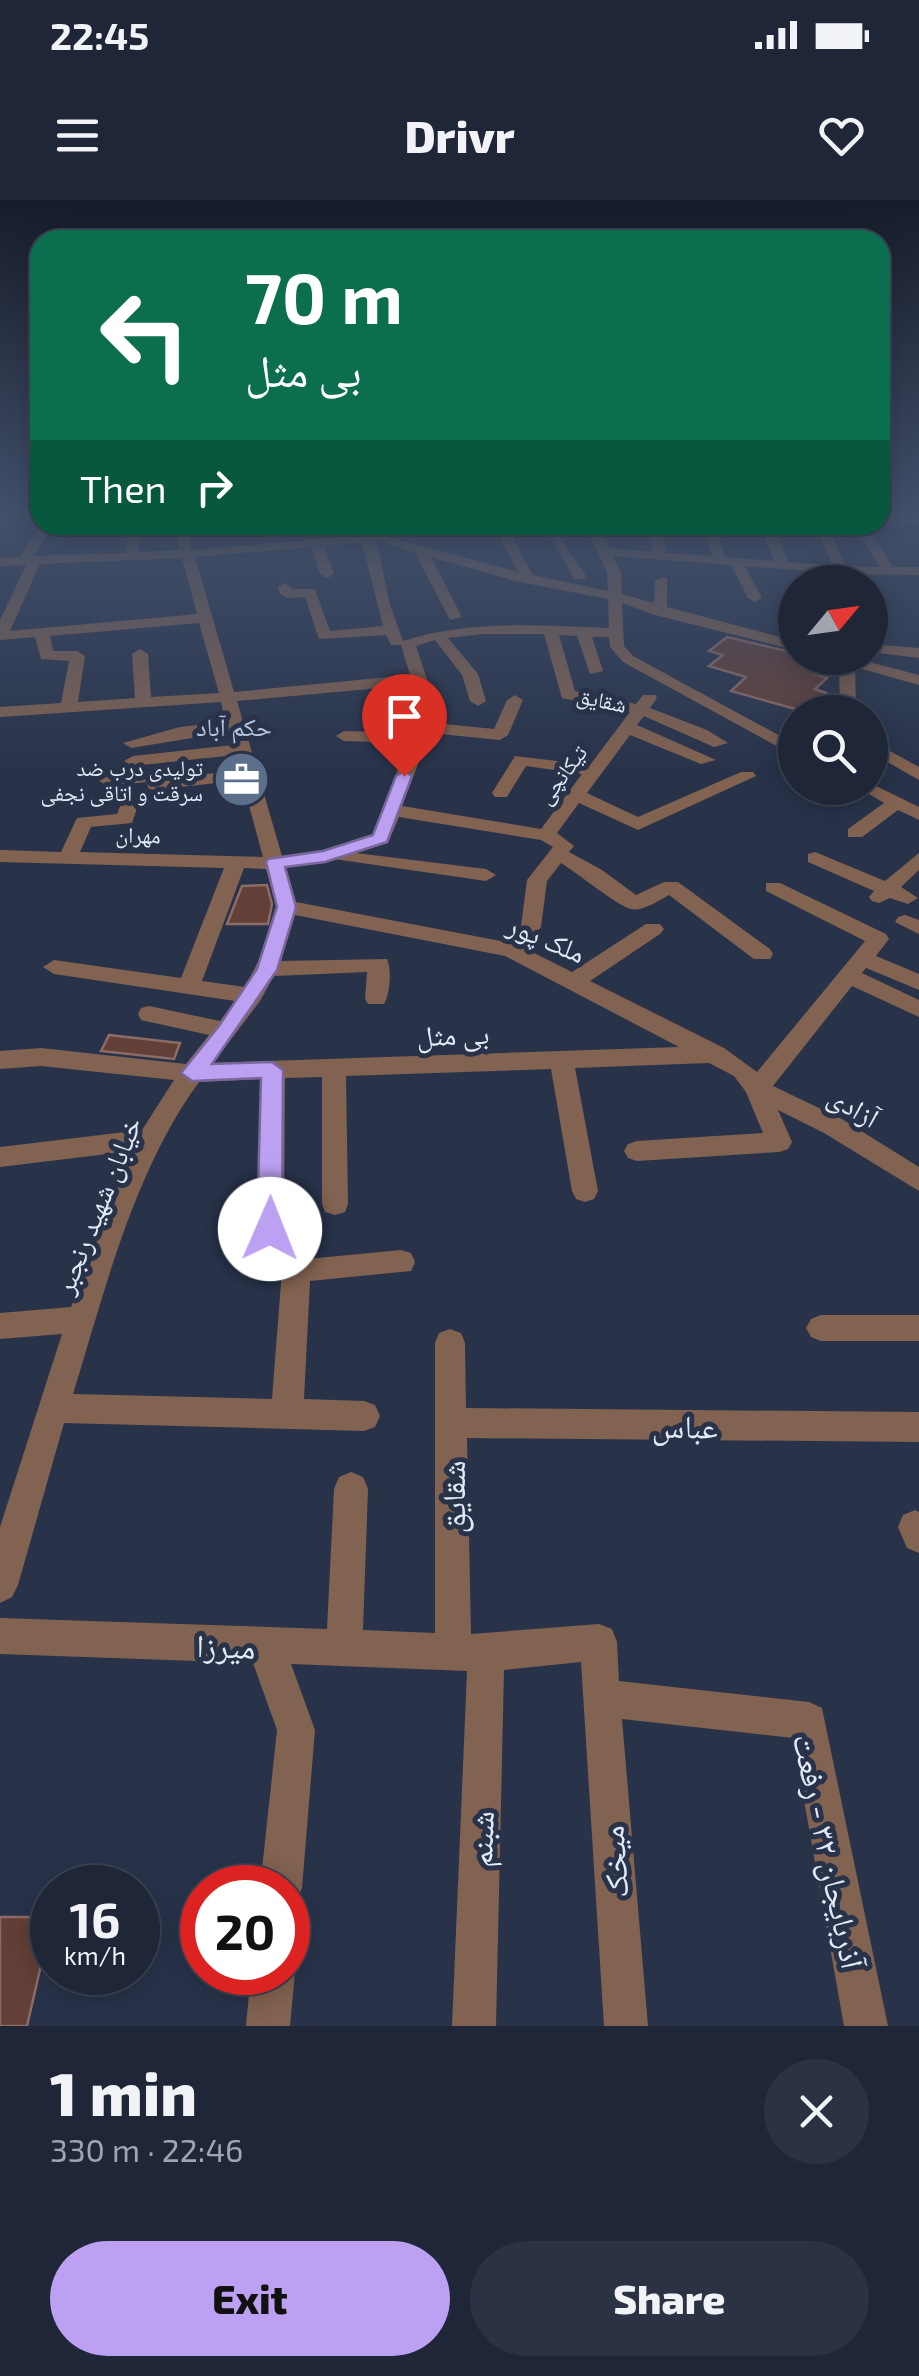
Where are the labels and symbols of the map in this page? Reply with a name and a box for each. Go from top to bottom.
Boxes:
north arrow [778,565,888,675]
pin [362,674,447,777]
street label: شقایق [574,681,629,719]
district label: حکم آباد [196,711,272,744]
street label: تیکانچی [530,739,593,810]
office icon: تولیدی درب ضد سرقت و اتاقی نجفی [212,750,272,810]
place label: تولیدی درب ضد سرقت و اتاقی نجفی [40,754,204,807]
street label: مهران [115,821,161,849]
street label: ملک پور [502,906,591,971]
street label: بی مثل [416,1016,490,1054]
street label: آزادی [822,1078,886,1135]
street label: خیابان شهید رنجبر [46,1112,149,1300]
position arrow [218,1177,322,1281]
street label: عباس [652,1405,718,1448]
street label: شقایق [433,1460,474,1534]
street label: میرزا [196,1625,256,1666]
street label: آذربایجان ۳۲ - رفعت [785,1730,874,1973]
street label: شبنم [460,1810,504,1868]
street label: میخک [592,1825,635,1899]
speed limit sign: 20 [180,1865,310,1995]

